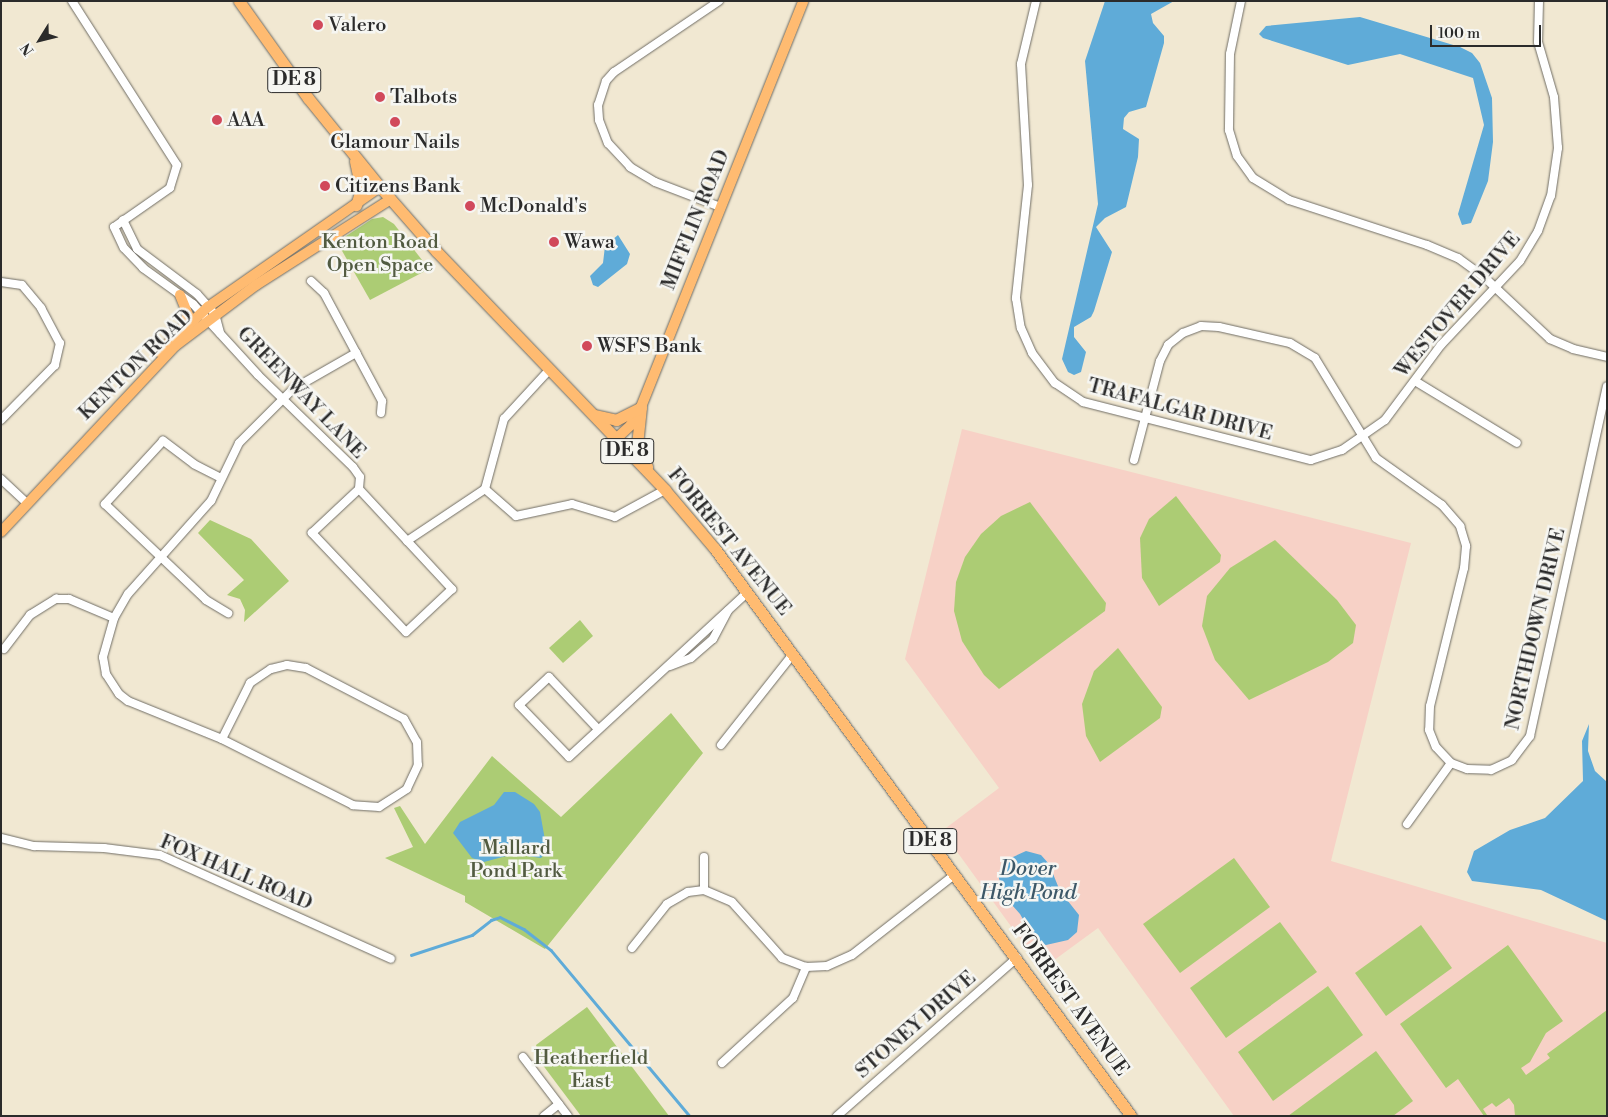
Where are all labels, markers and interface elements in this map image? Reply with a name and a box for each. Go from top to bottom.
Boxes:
place label: Valero [328,13,386,37]
north arrow [15,15,65,65]
scale bar [1433,15,1544,47]
marker: Valero [312,19,324,31]
text: 100 m [1438,24,1480,43]
text: N [17,39,38,59]
road number: DE 8 [266,64,322,96]
place label: Talbots [390,85,457,109]
marker: Talbots [374,91,386,103]
place label: AAA [227,108,265,132]
marker: AAA [211,114,223,126]
marker: Glamour Nails [389,116,401,128]
place label: Glamour Nails [330,130,460,154]
street label: MIFFLIN ROAD [657,146,735,294]
place label: Citizens Bank [335,174,460,198]
marker: Citizens Bank [319,180,331,192]
place label: McDonald's [480,194,587,218]
marker: McDonald's [464,200,476,212]
street label: WESTOVER DRIVE [1390,227,1526,383]
place label: Wawa [564,230,615,254]
park label: Kenton Road Open Space [321,231,439,278]
marker: Wawa [548,236,560,248]
street label: KENTON ROAD [74,305,198,425]
street label: GREENWAY LANE [232,322,370,464]
place label: WSFS Bank [597,334,701,358]
marker: WSFS Bank [581,340,593,352]
street label: TRAFALGAR DRIVE [1085,374,1275,446]
road number: DE 8 [600,434,654,468]
street label: FORREST AVENUE [662,463,796,621]
street label: NORTHDOWN DRIVE [1501,526,1571,732]
road number: DE 8 [902,824,958,858]
street label: FOX HALL ROAD [156,830,316,916]
park label: Mallard Pond Park [470,837,562,884]
water label: Dover High Pond [980,856,1076,906]
street label: FORREST AVENUE [1007,919,1133,1081]
street label: STONEY DRIVE [851,966,981,1084]
park label: Heatherfield East [534,1047,648,1094]

